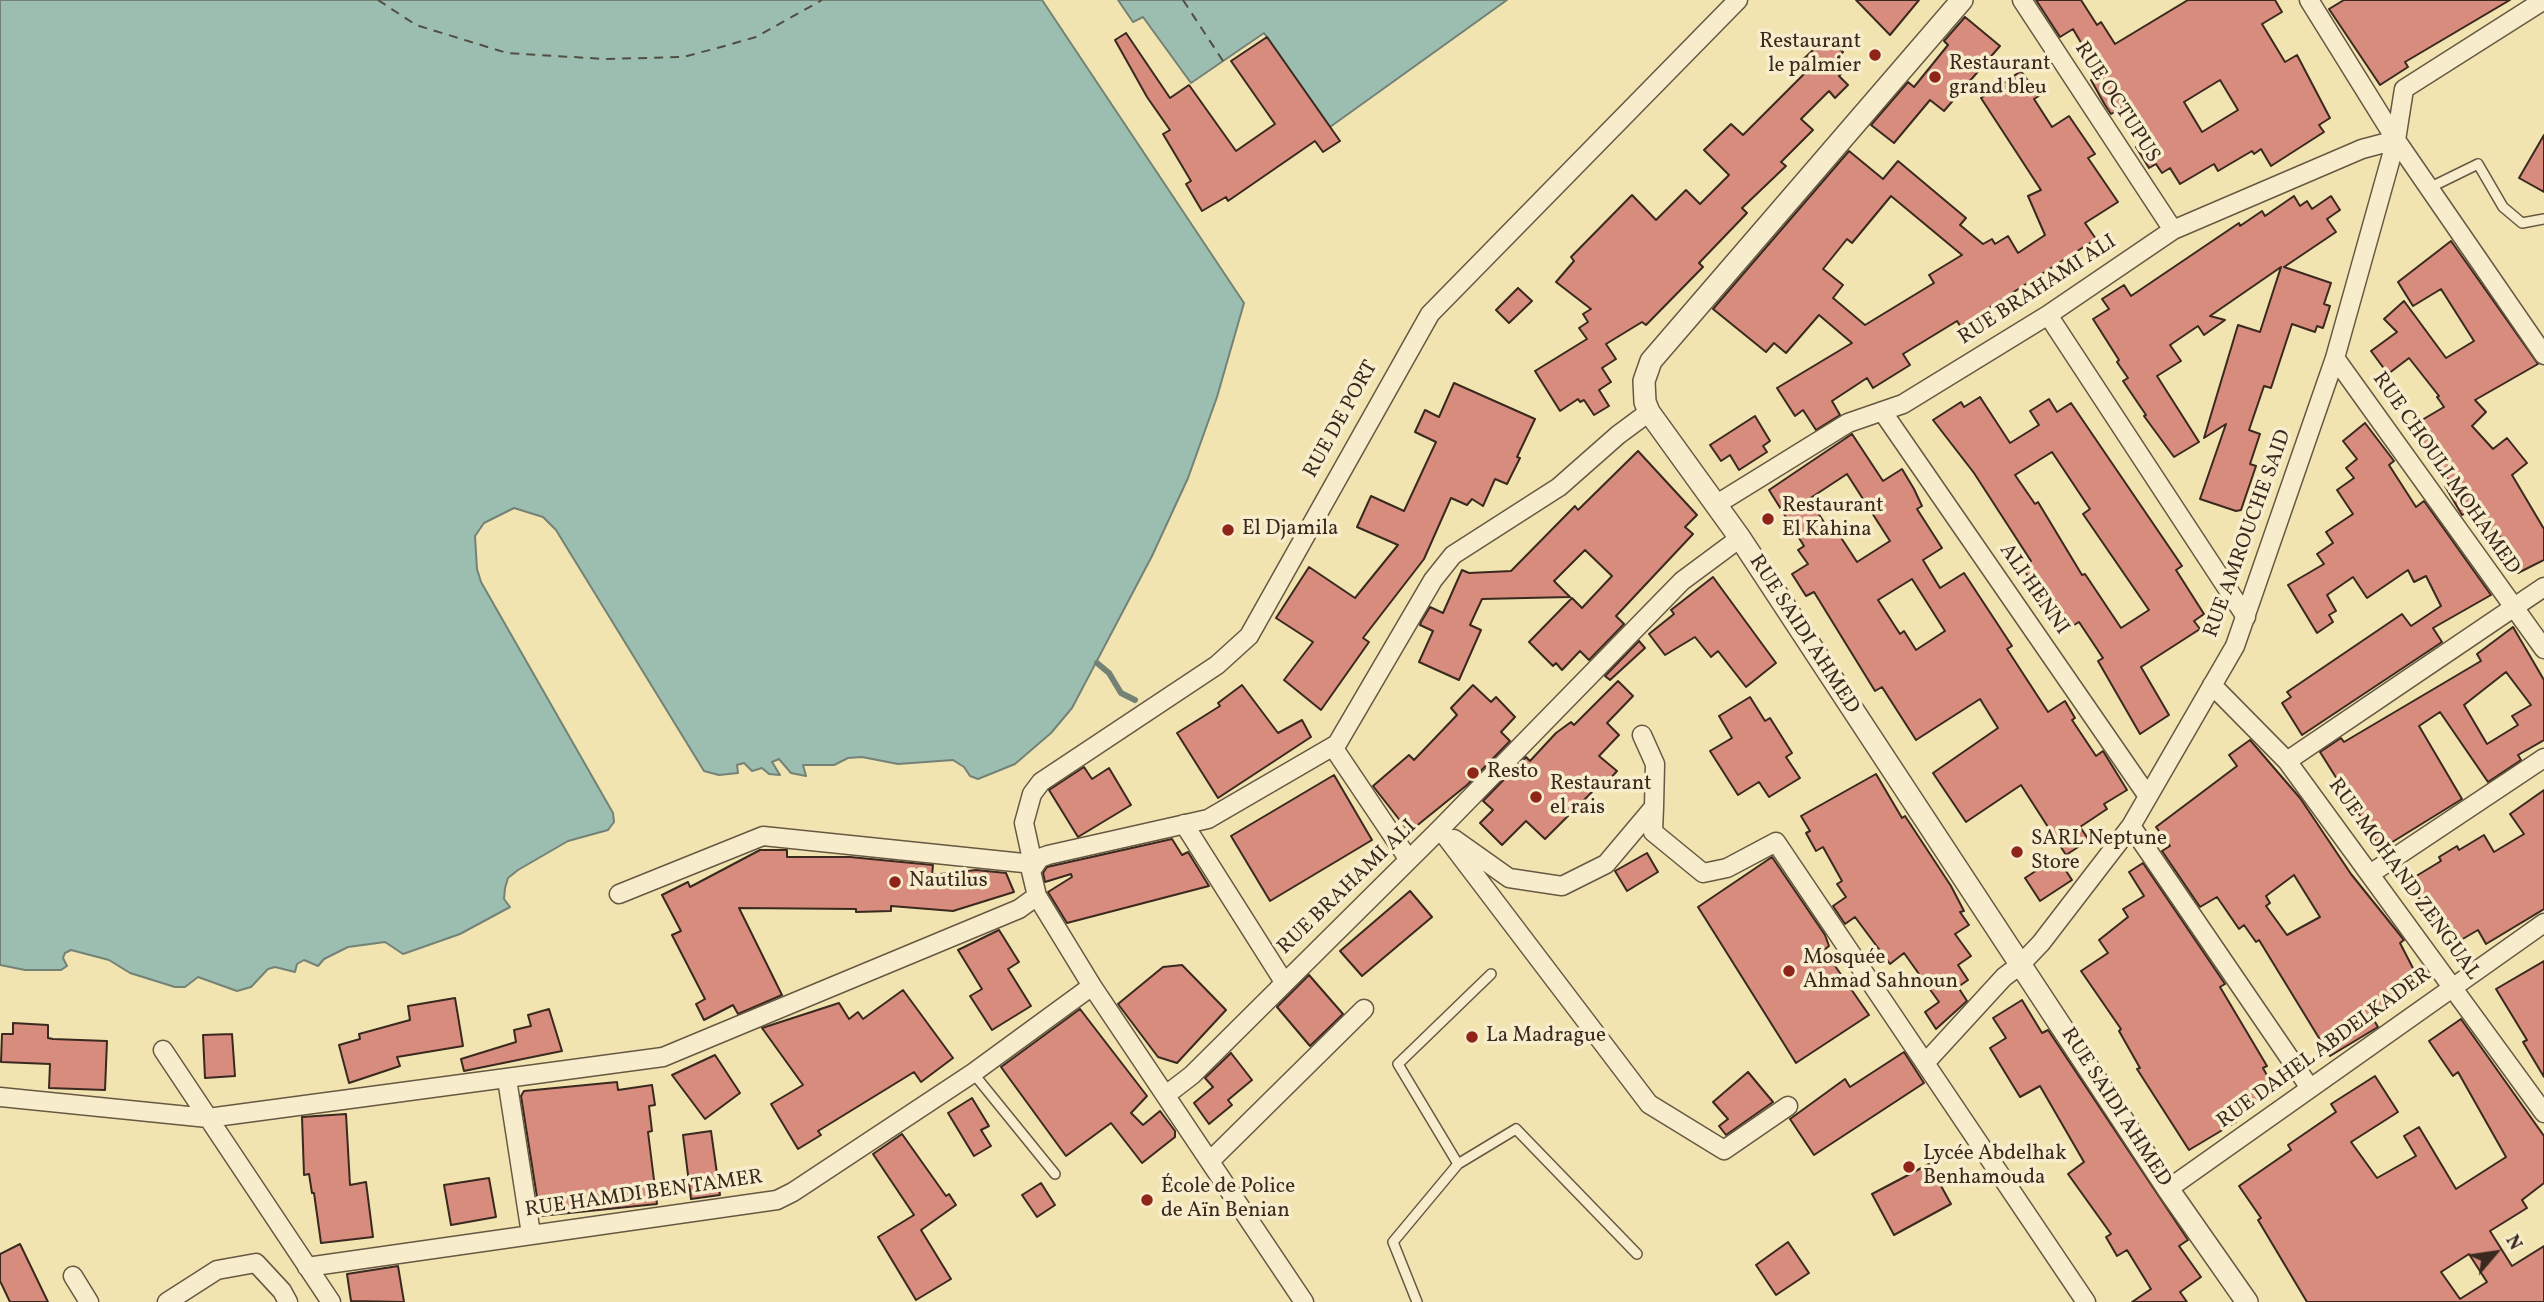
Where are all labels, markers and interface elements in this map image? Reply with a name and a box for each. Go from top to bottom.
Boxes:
place label: Restaurant le palmier [1759,30,1861,80]
street label: RUE OCTUPUS [2068,38,2164,168]
marker: Restaurant le palmier [1867,47,1883,63]
place label: Restaurant grand bleu [1949,52,2051,102]
marker: Restaurant grand bleu [1927,69,1943,85]
street label: RUE BRAHAMI ALI [1954,231,2122,351]
street label: RUE DE PORT [1299,357,1385,483]
street label: RUE CHOULI MOHAMED [2366,368,2524,580]
street label: RUE AMROUCHE SAID [2200,427,2298,641]
place label: Restaurant El Kahina [1782,494,1884,544]
marker: Restaurant El Kahina [1760,511,1776,527]
place label: El Djamila [1242,517,1338,543]
marker: El Djamila [1220,522,1236,538]
street label: ALI HENNI [1993,540,2073,640]
street label: RUE SAIDI AHMED [1742,551,1864,719]
place label: Resto [1487,760,1538,786]
marker: Resto [1465,765,1481,781]
place label: Restaurant el rais [1550,772,1652,822]
street label: RUE MOHAND ZENGUAL [2321,774,2485,986]
marker: Restaurant el rais [1528,789,1544,805]
street label: RUE BRAHAMI ALI [1273,815,1423,961]
place label: SARL Neptune Store [2031,827,2167,877]
marker: SARL Neptune Store [2009,844,2025,860]
place label: Nautilus [909,869,988,895]
marker: Nautilus [887,874,903,890]
place label: Mosquée Ahmad Sahnoun [1803,946,1958,996]
marker: Mosquée Ahmad Sahnoun [1781,963,1797,979]
street label: RUE DAHEL ABDELKADER [2213,963,2437,1135]
place label: La Madrague [1486,1024,1606,1050]
street label: RUE SAIDI AHMED [2054,1024,2176,1192]
marker: La Madrague [1464,1029,1480,1045]
place label: Lycée Abdelhak Benhamouda [1923,1142,2067,1192]
marker: Lycée Abdelhak Benhamouda [1901,1159,1917,1175]
street label: RUE HAMDI BEN TAMER [523,1166,765,1224]
place label: École de Police de Aïn Benian [1161,1175,1295,1225]
marker: École de Police de Aïn Benian [1139,1192,1155,1208]
north arrow [2460,1218,2530,1288]
text: N [2499,1230,2528,1255]

